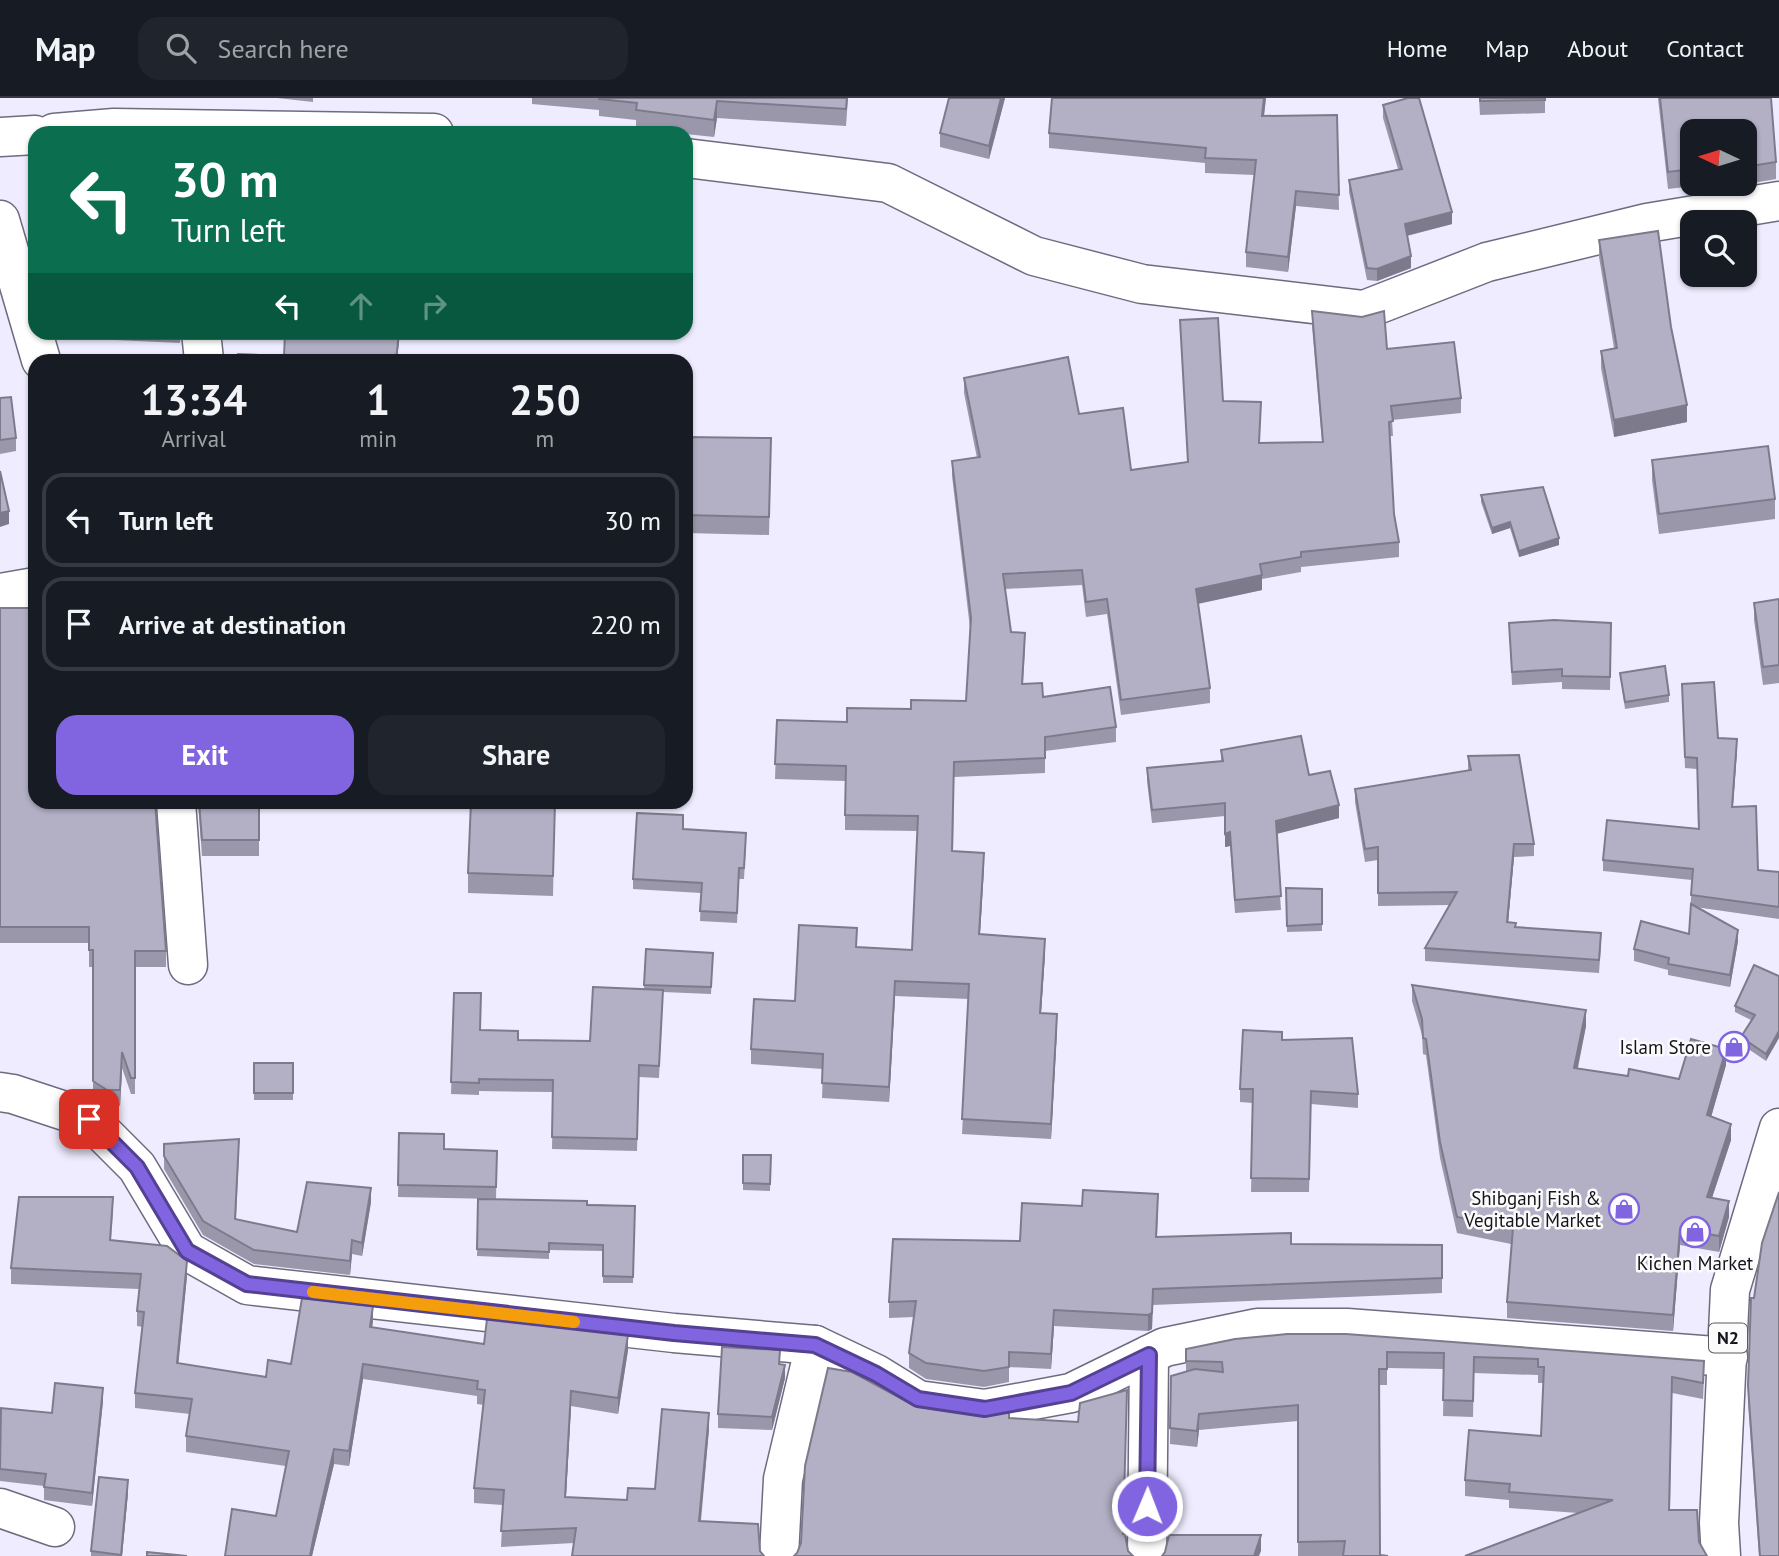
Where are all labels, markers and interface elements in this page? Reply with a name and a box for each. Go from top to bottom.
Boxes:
search box [138,17,628,80]
text: Map [35,27,96,70]
icon: search [162,29,200,67]
text: Search here [218,32,349,65]
text: Home [1387,33,1447,64]
text: Map [1485,33,1529,64]
text: About [1567,33,1628,64]
text: Contact [1666,33,1744,64]
north arrow [1680,119,1757,196]
map controls [1680,119,1757,287]
text: 30 m [171,147,278,211]
icon: left [56,154,147,245]
text: Turn left [171,209,286,251]
button: search [1680,210,1757,287]
icon: left [269,287,307,325]
icon: ahead [342,287,380,325]
icon: right [415,287,453,325]
text: 13:34 [140,372,247,427]
text: 1 [366,372,390,427]
text: 250 [509,372,581,427]
text: Arrival [161,424,226,453]
text: min [359,424,397,453]
text: m [536,424,554,453]
icon: left [60,501,98,539]
text: Turn left [119,504,213,537]
text: 30 m [605,504,661,537]
icon: arrive [60,605,98,643]
text: Arrive at destination [119,608,346,641]
text: 220 m [590,608,661,641]
button: Exit [56,715,354,795]
button: Share [368,715,665,795]
shop icon: Islam Store [1717,1030,1751,1064]
place label: Islam Store [1619,1035,1711,1059]
pin [59,1089,119,1149]
icon: arrive [70,1100,108,1138]
place label: Shibganj Fish & Vegitable Market [1463,1186,1602,1232]
shop icon: Shibganj Fish & Vegitable Market [1607,1192,1641,1226]
shop icon: Kichen Market [1678,1215,1712,1249]
place label: Kichen Market [1637,1251,1754,1275]
road number: N2 [1709,1324,1747,1352]
position arrow [1110,1469,1184,1543]

